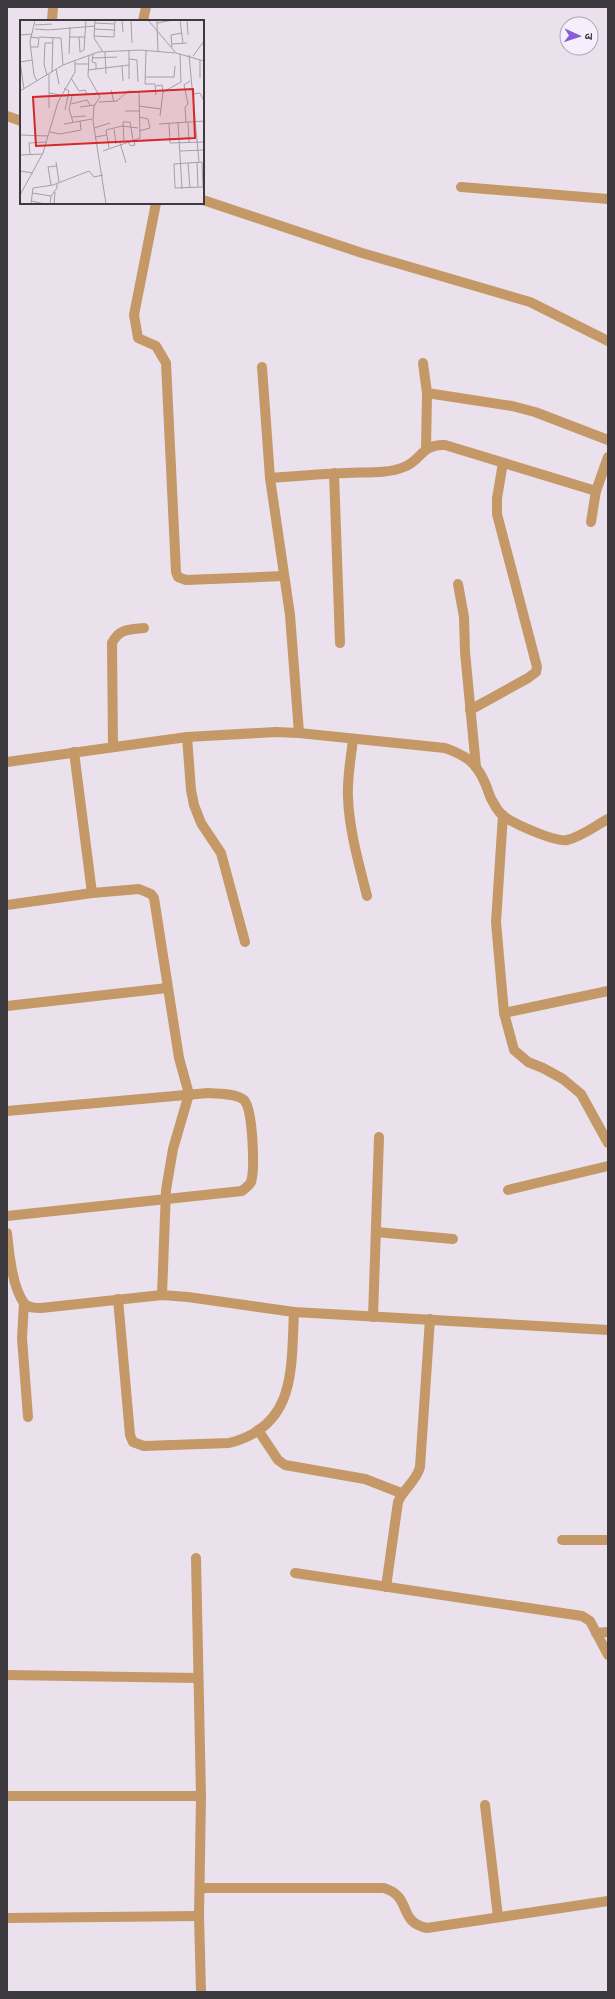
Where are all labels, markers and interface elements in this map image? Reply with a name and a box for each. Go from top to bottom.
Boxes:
north arrow [559,16,599,56]
inset map [20,20,204,204]
text: उ [582,33,596,41]

